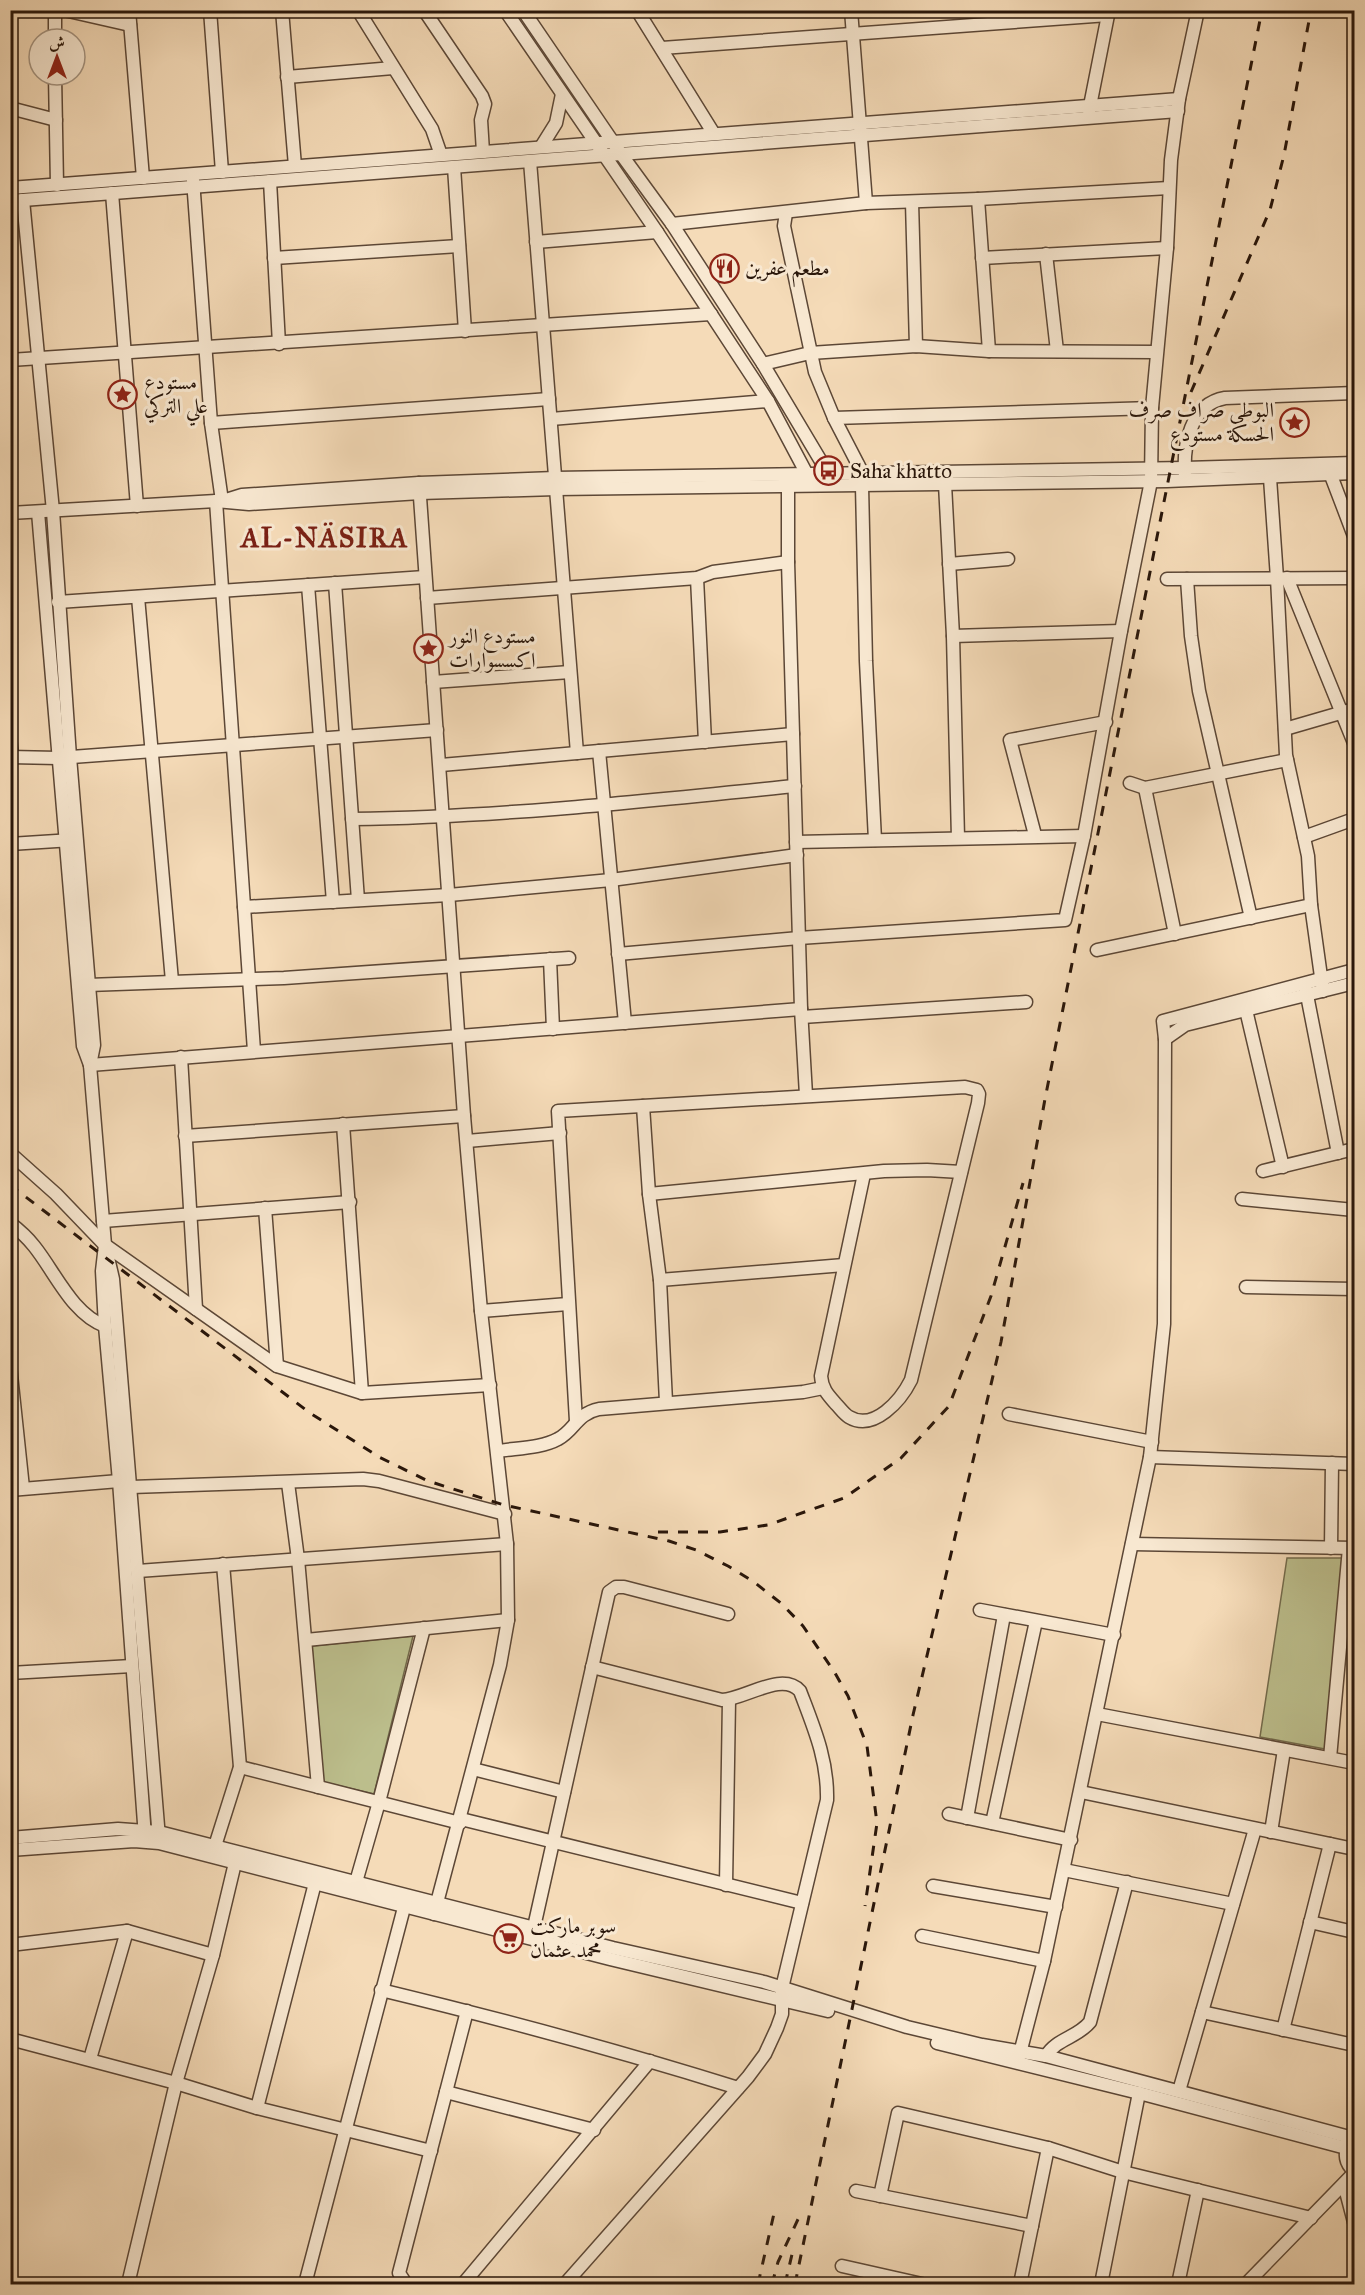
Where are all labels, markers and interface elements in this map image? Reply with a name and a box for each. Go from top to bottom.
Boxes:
north arrow [27,27,87,87]
text: ش [49,33,65,52]
restaurant icon: مطعم عفرين [708,252,740,284]
place label: مطعم عفرين [745,255,830,288]
place label: مستودع علي التركي [144,369,208,426]
place icon: مستودع علي التركي [107,378,139,410]
place label: البوطي صراف صرف الحسكة مستودع [1129,397,1274,452]
place icon: البوطي صراف صرف الحسكة مستودع [1279,406,1311,438]
bus stop icon: Saha khatto [813,455,845,487]
place label: Saha khatto [850,458,952,484]
district label: AL-NÄSIRA [239,521,409,554]
place label: مستودع النور اكسسوارات [447,623,536,673]
place icon: مستودع النور اكسسوارات [412,632,444,664]
place label: سوبر ماركت محمد عثمان [530,1913,616,1963]
supermarket icon: سوبر ماركت محمد عثمان [493,1922,525,1954]

